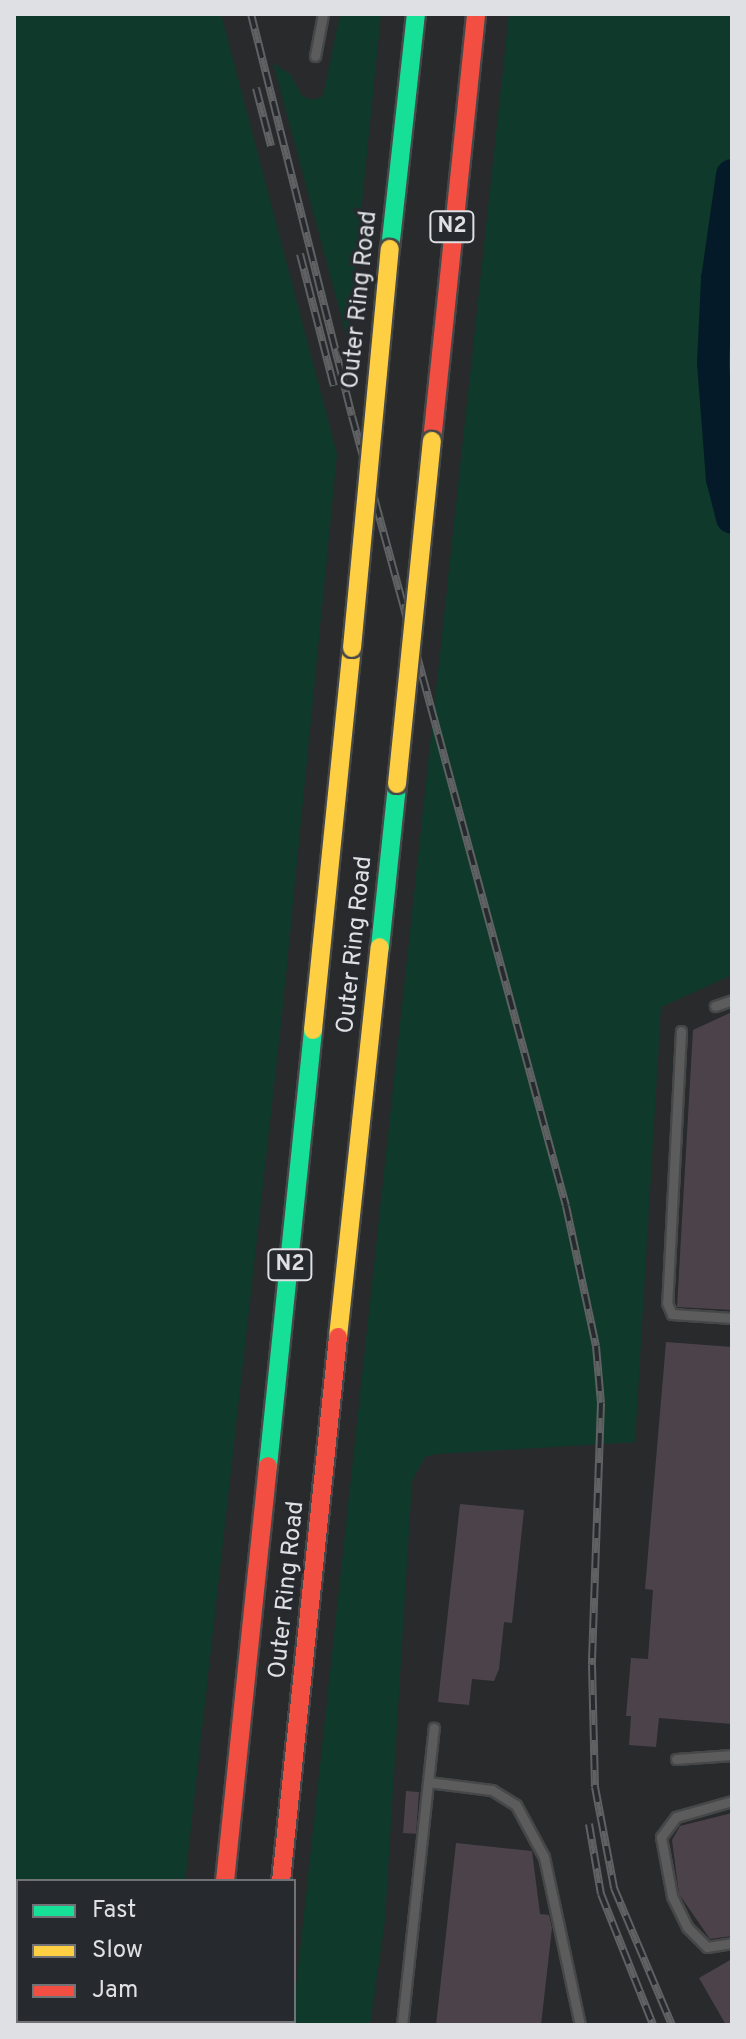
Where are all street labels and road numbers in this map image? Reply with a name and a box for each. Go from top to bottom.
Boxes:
road number: N2 [428,209,476,245]
street label: Outer Ring Road [337,210,385,390]
street label: Outer Ring Road [332,855,380,1035]
road number: N2 [266,1247,314,1283]
street label: Outer Ring Road [264,1500,312,1680]

